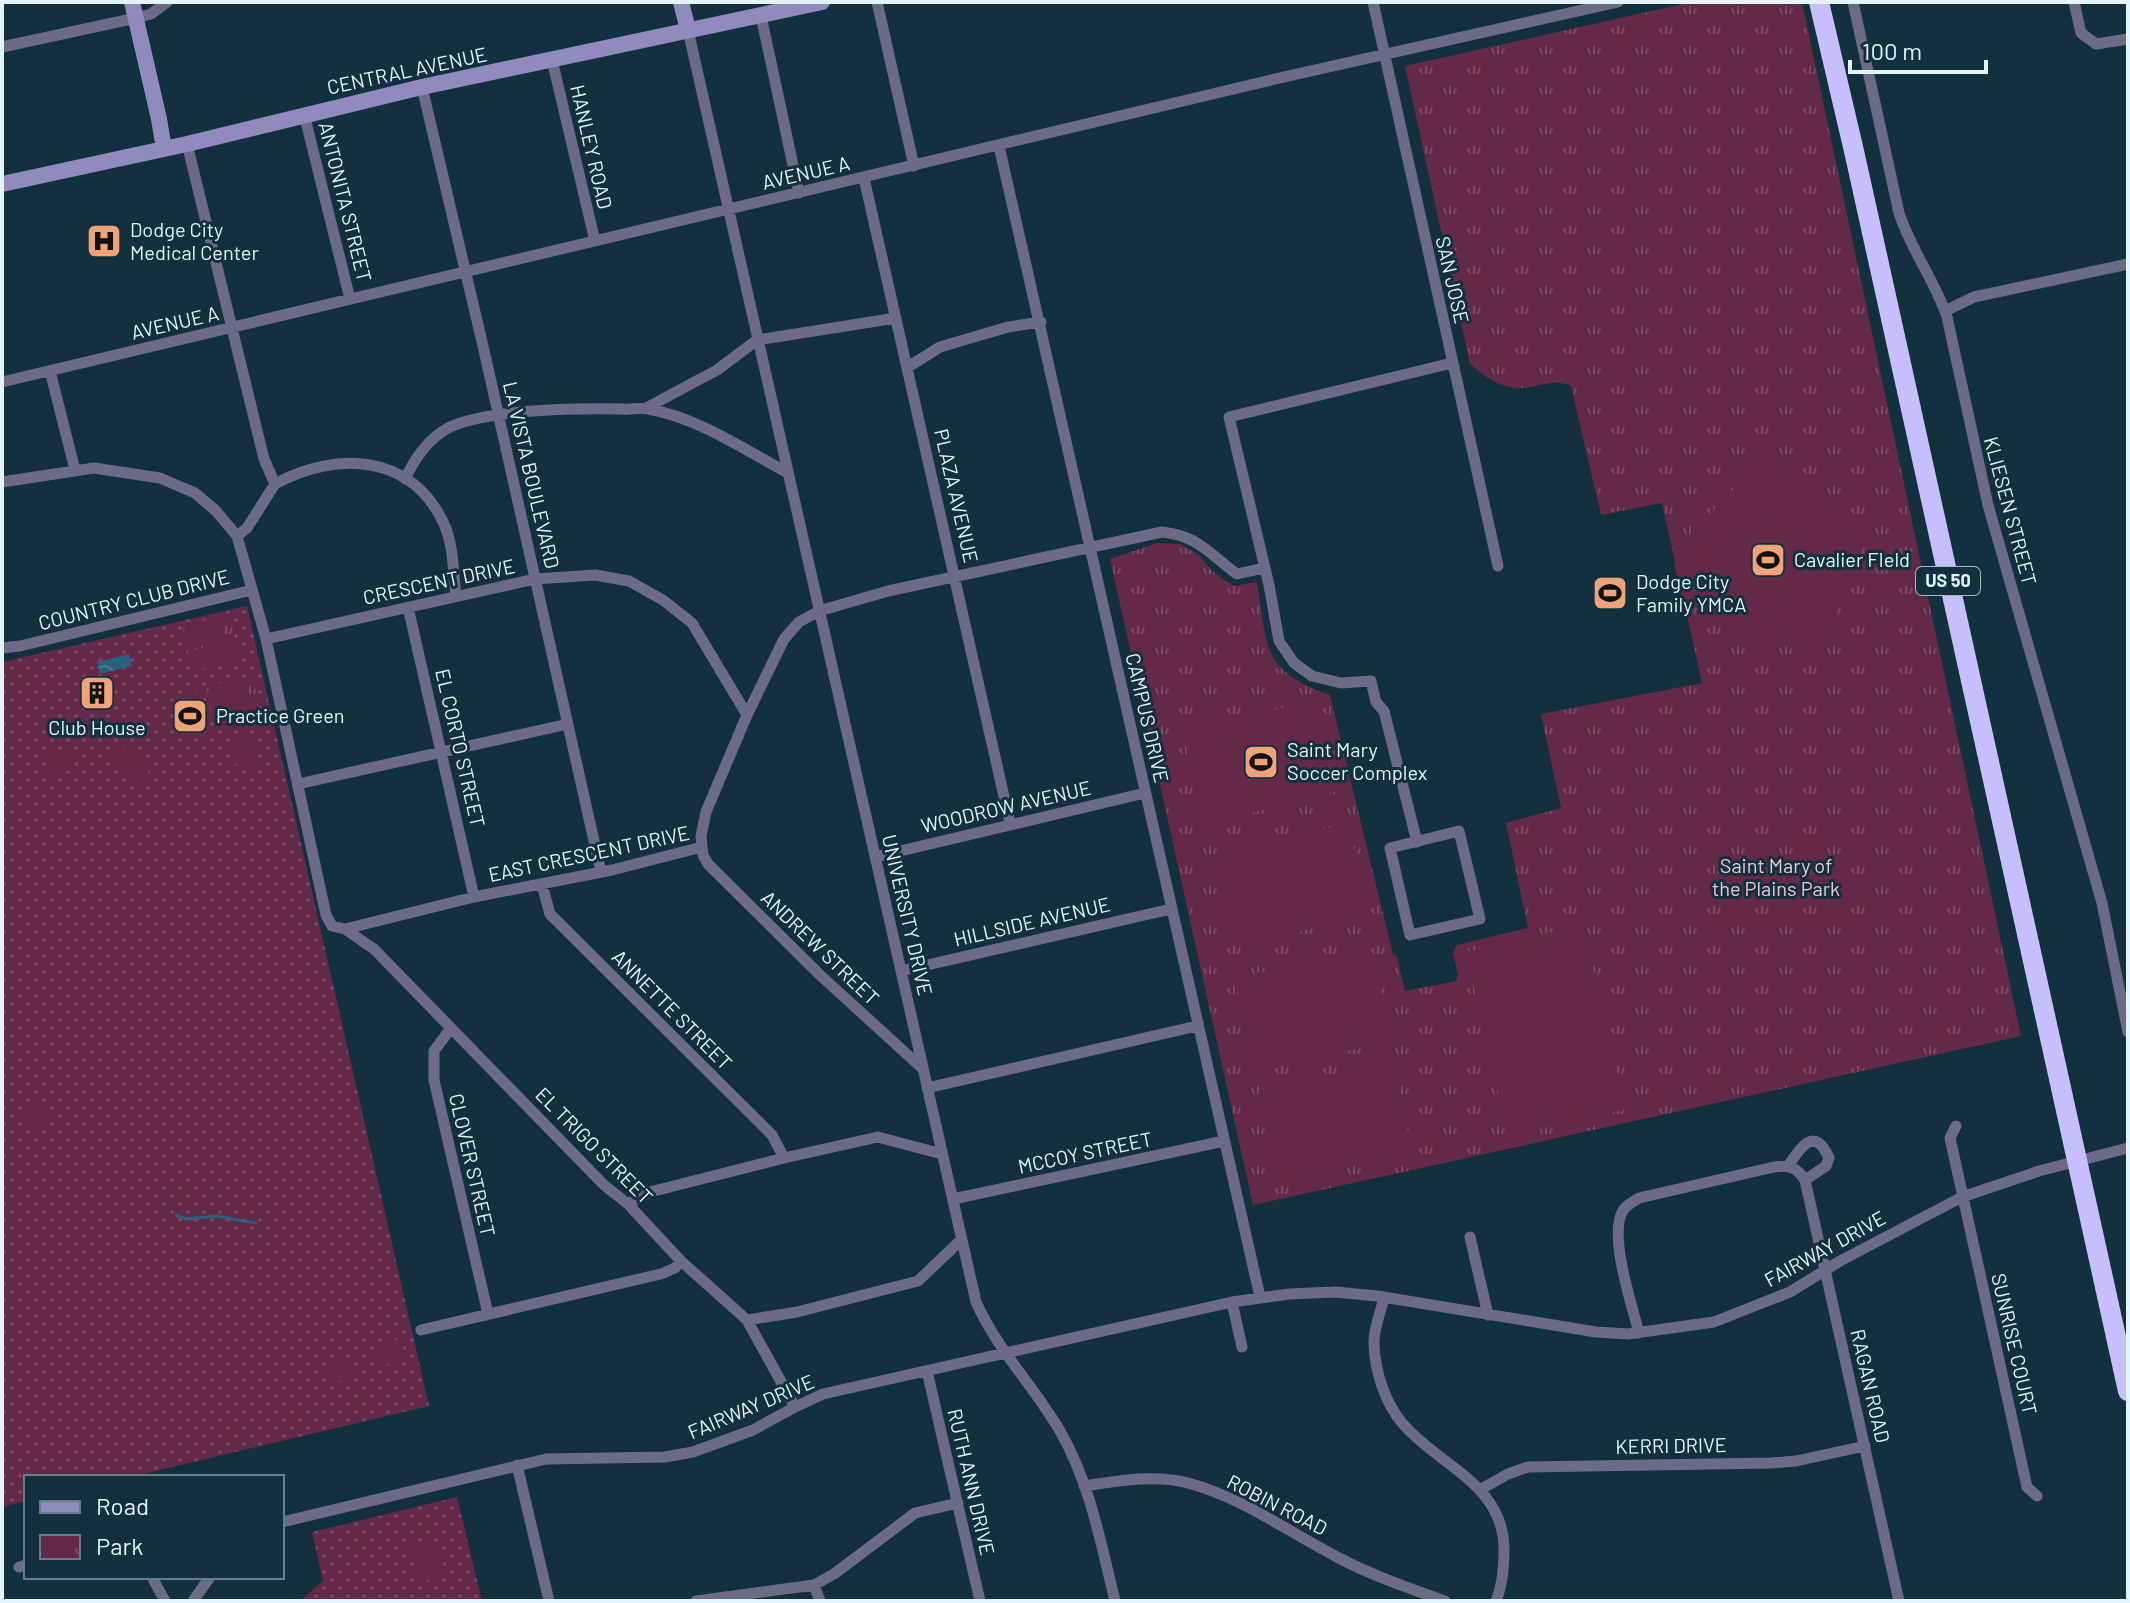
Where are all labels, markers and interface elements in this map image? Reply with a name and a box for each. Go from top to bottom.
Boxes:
scale bar [1850,24,1986,74]
text: 100 m [1862,36,1922,65]
street label: CENTRAL AVENUE [325,41,489,99]
street label: HANLEY ROAD [566,82,618,211]
street label: ANTONITA STREET [314,119,377,284]
street label: AVENUE A [759,150,852,194]
place label: Dodge City Medical Center [130,217,259,264]
hospital icon: Dodge City Medical Center [85,222,123,260]
street label: SAN JOSE [1431,234,1475,326]
street label: AVENUE A [128,300,221,344]
street label: LA VISTA BOULEVARD [499,379,565,571]
street label: PLAZA AVENUE [930,426,984,565]
street label: KLIESEN STREET [1980,434,2042,588]
sports icon: Cavalier FIeld [1749,541,1787,579]
place label: Cavalier FIeld [1794,547,1910,571]
street label: CRESCENT DRIVE [361,553,517,609]
street label: COUNTRY CLUB DRIVE [36,564,232,634]
road number: US 50 [1916,567,1980,595]
place label: Dodge City Family YMCA [1636,569,1746,616]
sports icon: Dodge City Family YMCA [1591,574,1629,612]
street label: CAMPUS DRIVE [1121,651,1175,785]
street label: EL CORTO STREET [431,666,491,829]
building icon: Club House [78,674,116,712]
sports icon: Practice Green [171,697,209,735]
place label: Practice Green [216,703,345,727]
place label: Club House [48,715,146,739]
place label: Saint Mary Soccer Complex [1287,737,1428,784]
sports icon: Saint Mary Soccer Complex [1242,743,1280,781]
street label: WOODROW AVENUE [918,775,1093,837]
street label: EAST CRESCENT DRIVE [486,820,691,886]
street label: UNIVERSITY DRIVE [878,832,938,998]
park label: Saint Mary of the Plains Park [1712,853,1840,900]
street label: ANDREW STREET [757,885,885,1010]
street label: HILLSIDE AVENUE [951,891,1112,951]
street label: ANNETTE STREET [608,944,738,1074]
street label: EL TRIGO STREET [531,1082,658,1209]
street label: CLOVER STREET [445,1091,501,1239]
street label: MCCOY STREET [1015,1126,1154,1178]
street label: FAIRWAY DRIVE [1760,1205,1889,1291]
street label: SUNRISE COURT [1987,1271,2043,1417]
street label: RAGAN ROAD [1846,1327,1896,1445]
street label: FAIRWAY DRIVE [684,1369,817,1443]
street label: RUTH ANN DRIVE [943,1406,1001,1558]
street label: KERRI DRIVE [1615,1432,1727,1458]
street label: ROBIN ROAD [1223,1469,1332,1540]
legend [24,1475,284,1579]
text: Road [96,1491,149,1520]
text: Park [96,1531,143,1560]

